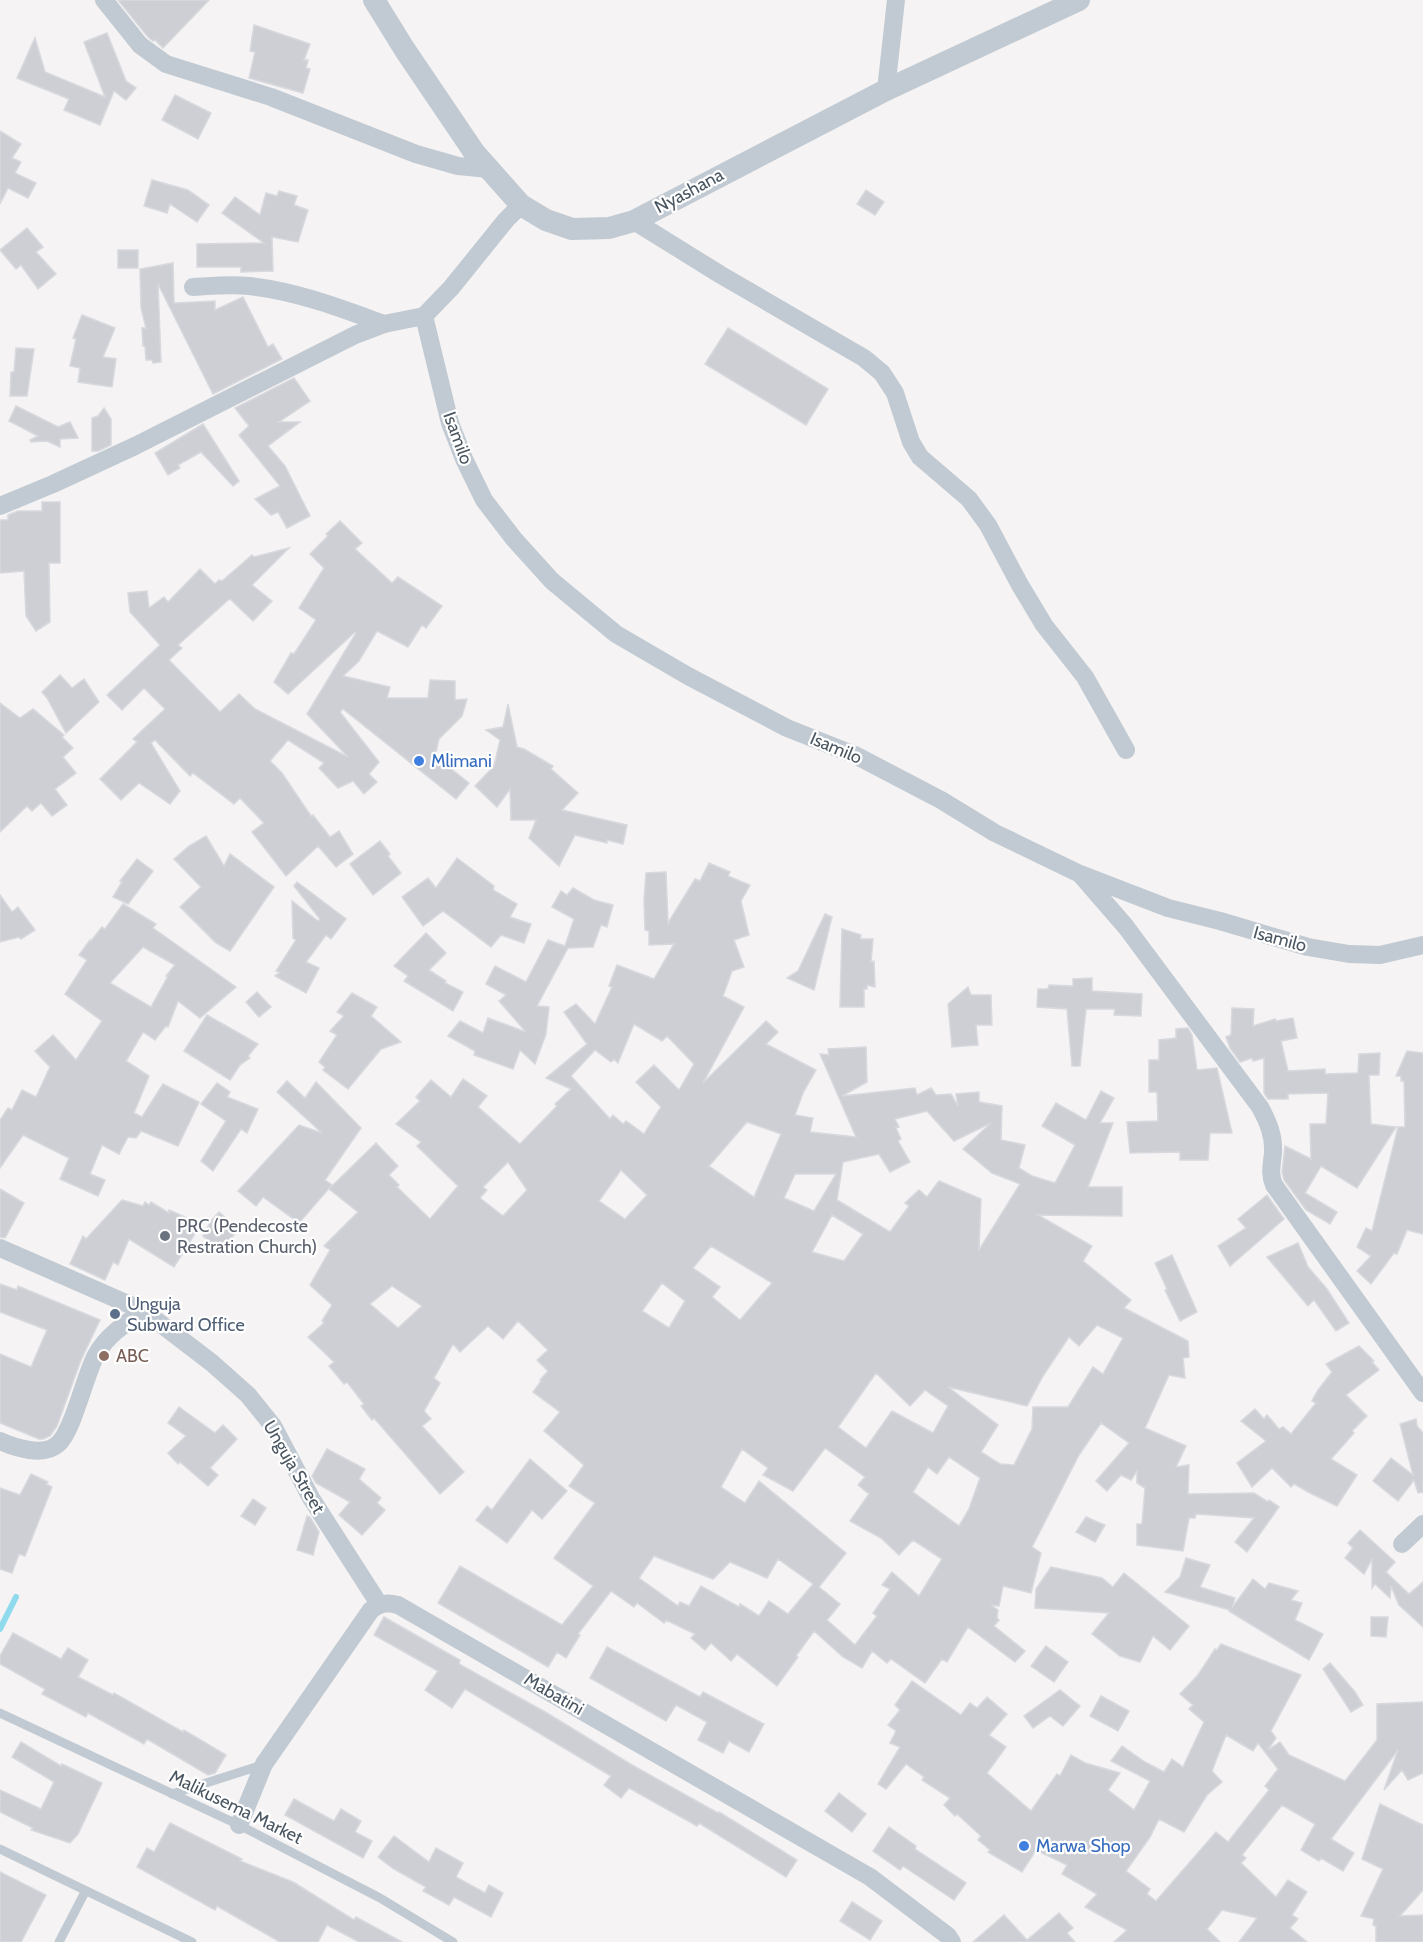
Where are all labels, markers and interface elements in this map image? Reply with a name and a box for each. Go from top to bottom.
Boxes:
street label: Nyashana [651,164,727,218]
street label: Isamilo [438,409,478,467]
street label: Isamilo [807,727,865,769]
place label: Mlimani [431,750,492,772]
marker: Mlimani [412,754,426,768]
street label: Isamilo [1251,921,1309,957]
place label: PRC (Pendecoste Restration Church) [177,1215,317,1258]
marker: PRC (Pendecoste Restration Church) [158,1229,172,1243]
place label: Unguja Subward Office [127,1293,245,1336]
marker: Unguja Subward Office [108,1307,122,1321]
place label: ABC [116,1345,149,1367]
marker: ABC [97,1349,111,1363]
street label: Unguja Street [258,1416,330,1518]
street label: Mabatini [520,1668,588,1720]
street label: Malikusema Market [166,1765,306,1849]
place label: Marwa Shop [1036,1835,1131,1857]
marker: Marwa Shop [1017,1839,1031,1853]

